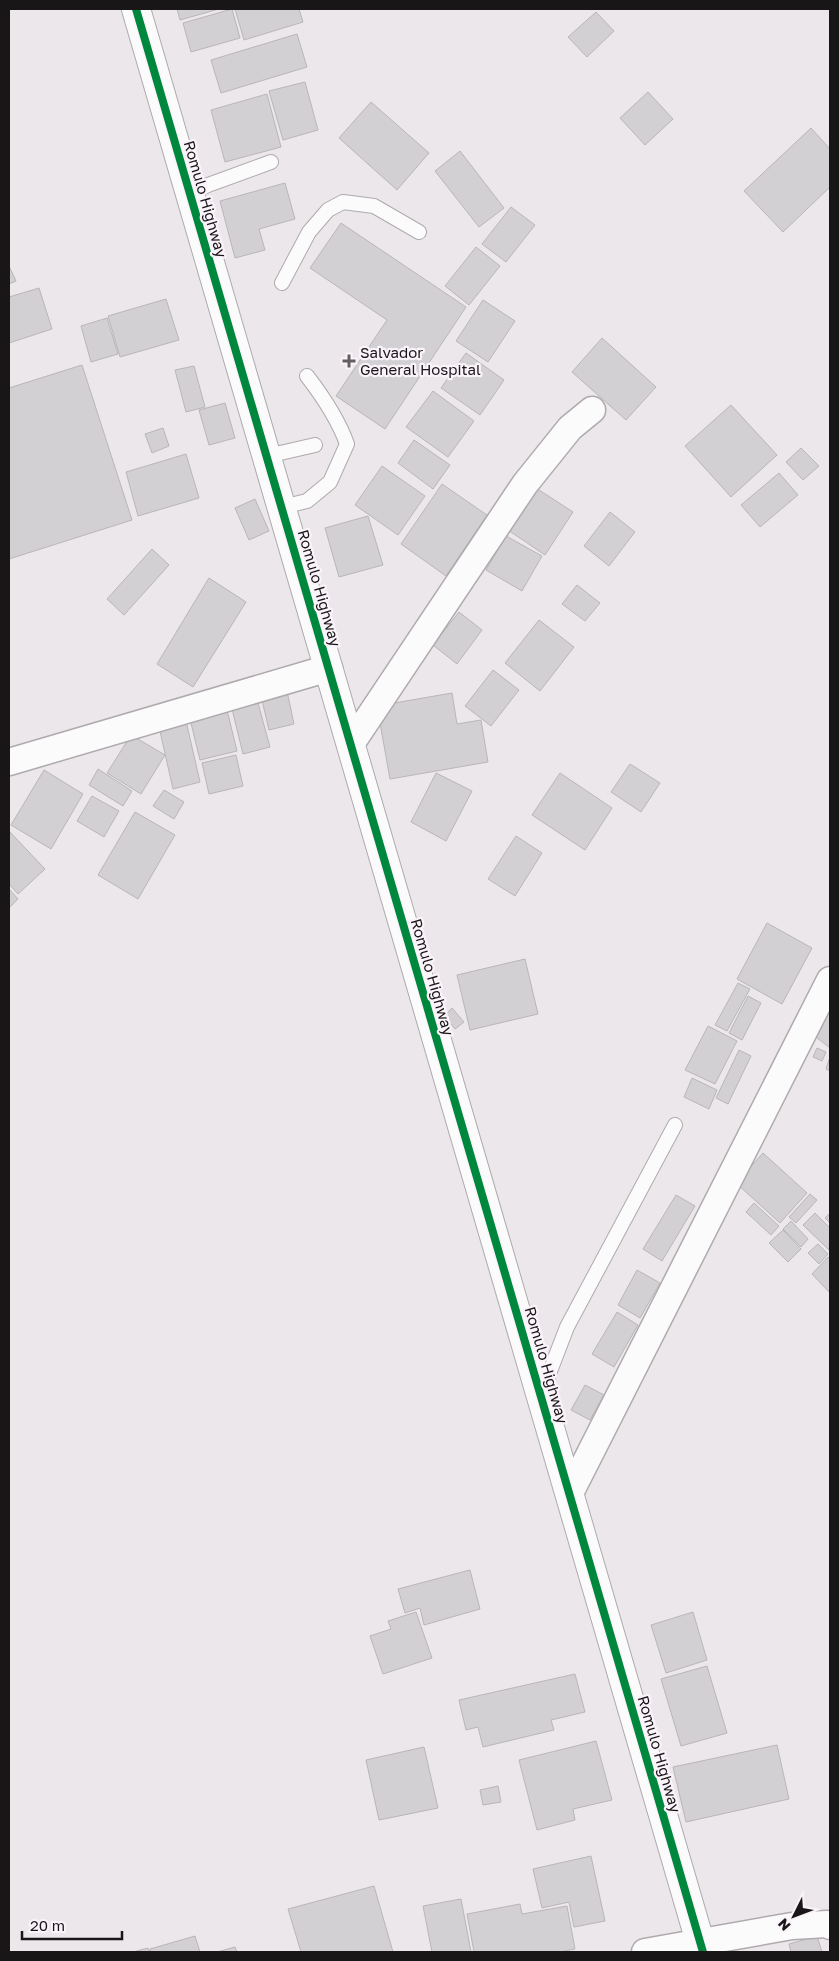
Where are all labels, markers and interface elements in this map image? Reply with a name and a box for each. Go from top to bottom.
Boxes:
street label: Romulo Highway [181,138,231,260]
place label: Salvador General Hospital [360,343,481,378]
marker: Salvador General Hospital [342,354,356,368]
street label: Romulo Highway [295,527,345,649]
street label: Romulo Highway [408,916,458,1038]
street label: Romulo Highway [522,1304,572,1426]
street label: Romulo Highway [635,1693,685,1815]
north arrow [769,1891,819,1941]
scale bar [22,1908,122,1940]
text: N [774,1915,794,1935]
text: 20 m [30,1916,65,1934]

